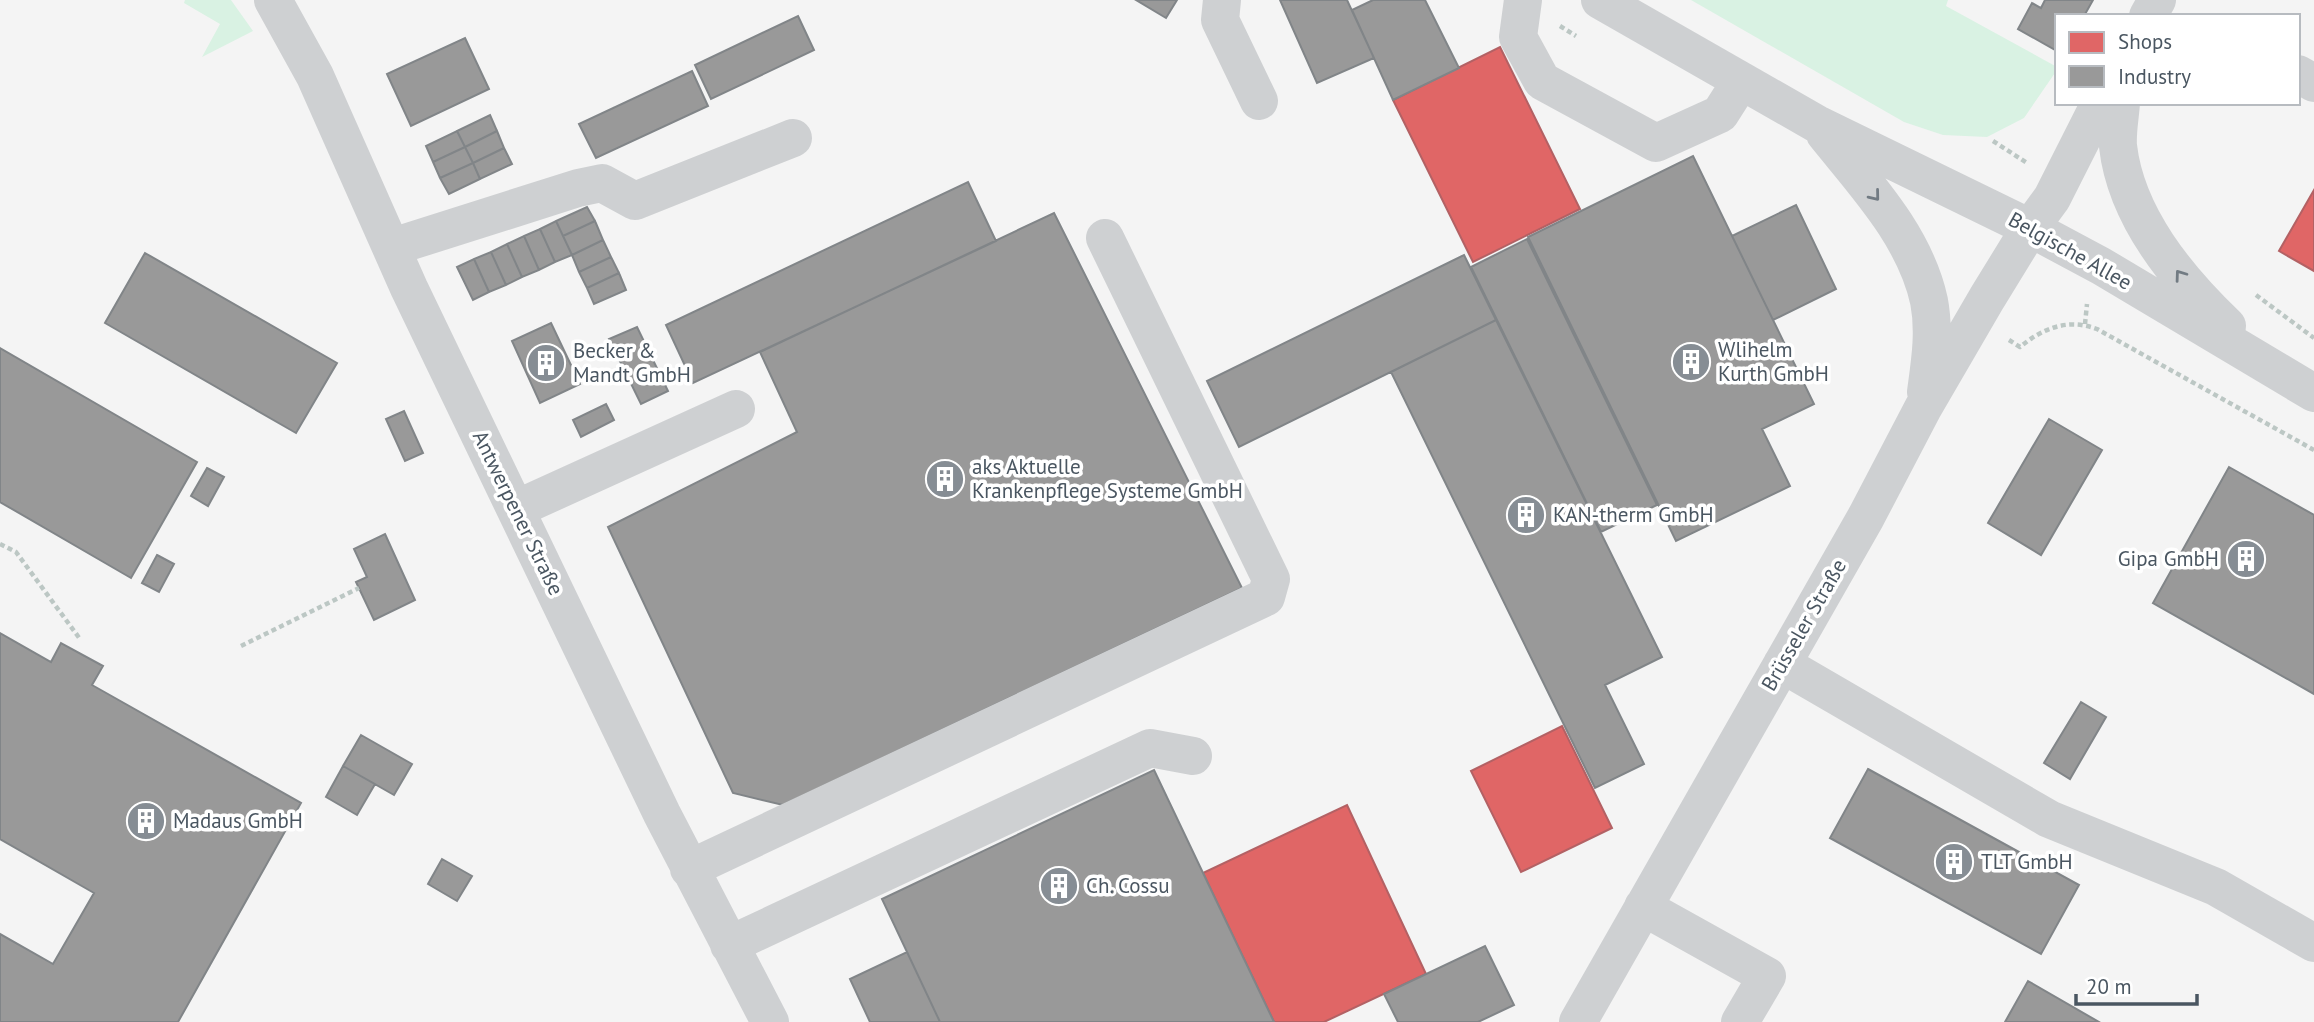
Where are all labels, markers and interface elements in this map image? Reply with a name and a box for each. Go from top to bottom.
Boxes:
legend [2055,14,2300,105]
text: Shops [2118,28,2172,55]
text: Industry [2118,63,2191,90]
one-way arrow [1867,189,1880,201]
street label: Belgische Allee [2004,206,2137,296]
one-way arrow [2176,270,2189,283]
place label: Wlihelm Kurth GmbH [1718,336,1829,387]
place label: Becker & Mandt GmbH [573,337,691,388]
building icon: Wlihelm Kurth GmbH [1670,341,1712,383]
building icon: Becker & Mandt GmbH [525,342,567,384]
street label: Antwerpener Straße [467,426,570,599]
place label: aks Aktuelle Krankenpflege Systeme GmbH [972,453,1243,504]
building icon: aks Aktuelle Krankenpflege Systeme GmbH [924,458,966,500]
building icon: KAN-therm GmbH [1505,494,1547,536]
place label: KAN-therm GmbH [1553,501,1714,528]
building icon: Gipa GmbH [2225,538,2267,580]
place label: Gipa GmbH [2118,545,2219,572]
street label: Brüsseler Straße [1755,554,1852,695]
building icon: Madaus GmbH [125,800,167,842]
place label: Madaus GmbH [173,807,303,834]
building icon: TLT GmbH [1933,841,1975,883]
place label: TLT GmbH [1981,848,2073,875]
building icon: Ch. Cossu [1038,865,1080,907]
place label: Ch. Cossu [1086,872,1169,899]
scale bar [2076,962,2197,1006]
text: 20 m [2086,973,2132,1000]

